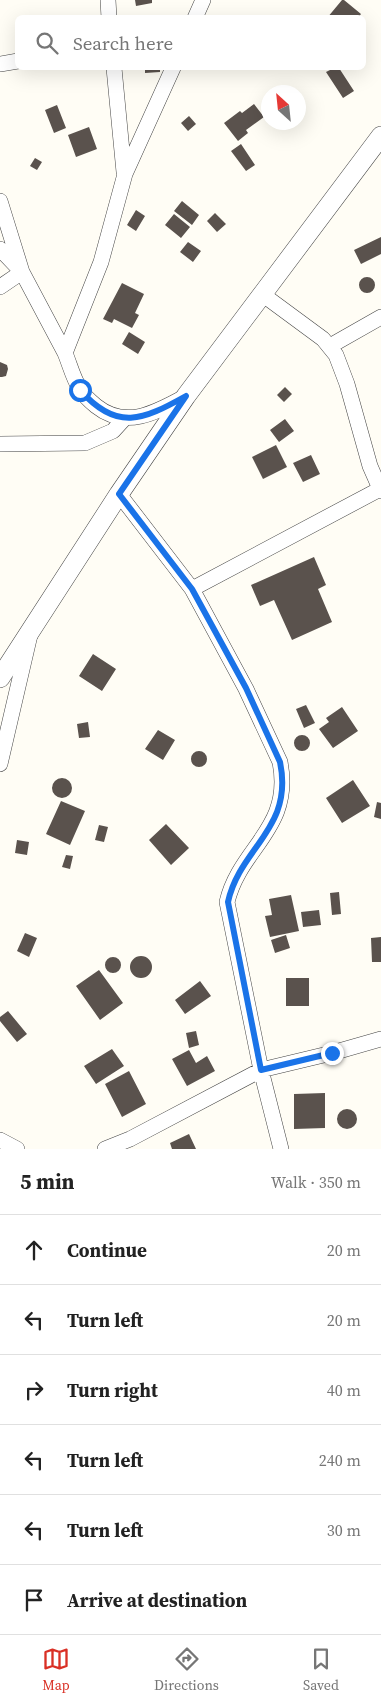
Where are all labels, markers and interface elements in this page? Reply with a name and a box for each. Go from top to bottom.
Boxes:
search box [15,15,366,70]
icon: search [33,29,61,57]
text: Search here [73,30,173,56]
north arrow [261,85,306,130]
route start [69,379,92,402]
route end [321,1042,344,1065]
text: 5 min [20,1167,75,1196]
text: Walk · 350 m [271,1171,361,1193]
icon: ahead [20,1236,48,1264]
text: Continue [67,1237,147,1263]
text: 20 m [327,1239,361,1261]
icon: left [20,1306,48,1334]
text: Turn left [67,1307,143,1333]
text: 20 m [327,1309,361,1331]
icon: right [20,1376,48,1404]
text: Turn right [67,1377,158,1403]
text: 40 m [327,1379,361,1401]
icon: left [20,1446,48,1474]
text: Turn left [67,1447,143,1473]
text: 240 m [319,1449,361,1471]
icon: left [20,1516,48,1544]
text: Turn left [67,1517,143,1543]
text: 30 m [327,1519,361,1541]
icon: arrive [20,1586,48,1614]
text: Arrive at destination [67,1587,247,1613]
tab: Map [42,1645,70,1695]
tab: Directions [154,1645,219,1695]
tab: Saved [303,1645,339,1695]

